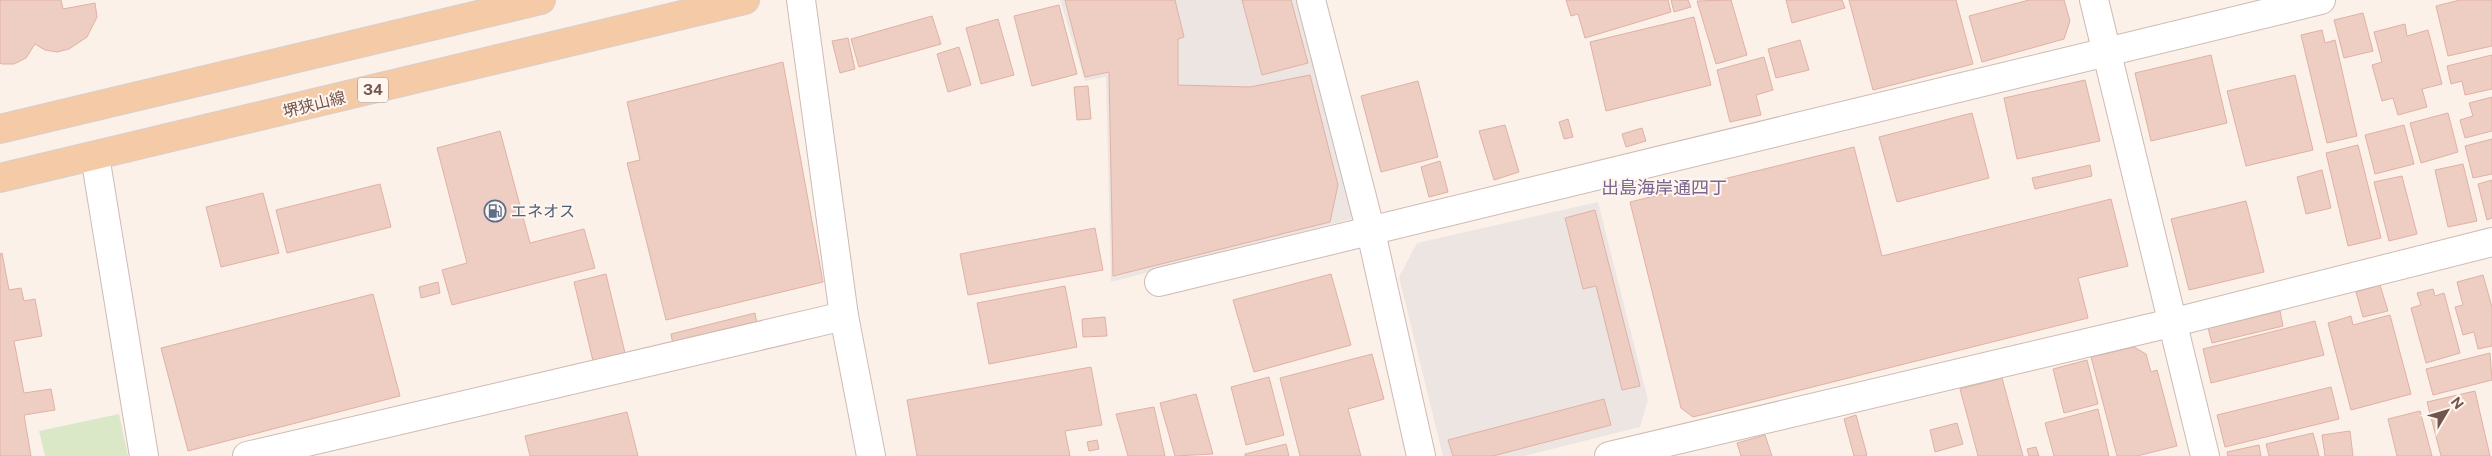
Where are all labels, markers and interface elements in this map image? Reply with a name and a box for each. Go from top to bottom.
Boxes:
road number: 34 [358,78,388,102]
street label: 堺狭山線 [281,88,347,121]
district label: 出島海岸通四丁 [1601,177,1727,198]
fuel station icon: エネオス [483,199,507,223]
place label: エネオス [511,202,575,221]
north arrow [2422,386,2472,436]
text: N [2448,394,2467,412]

